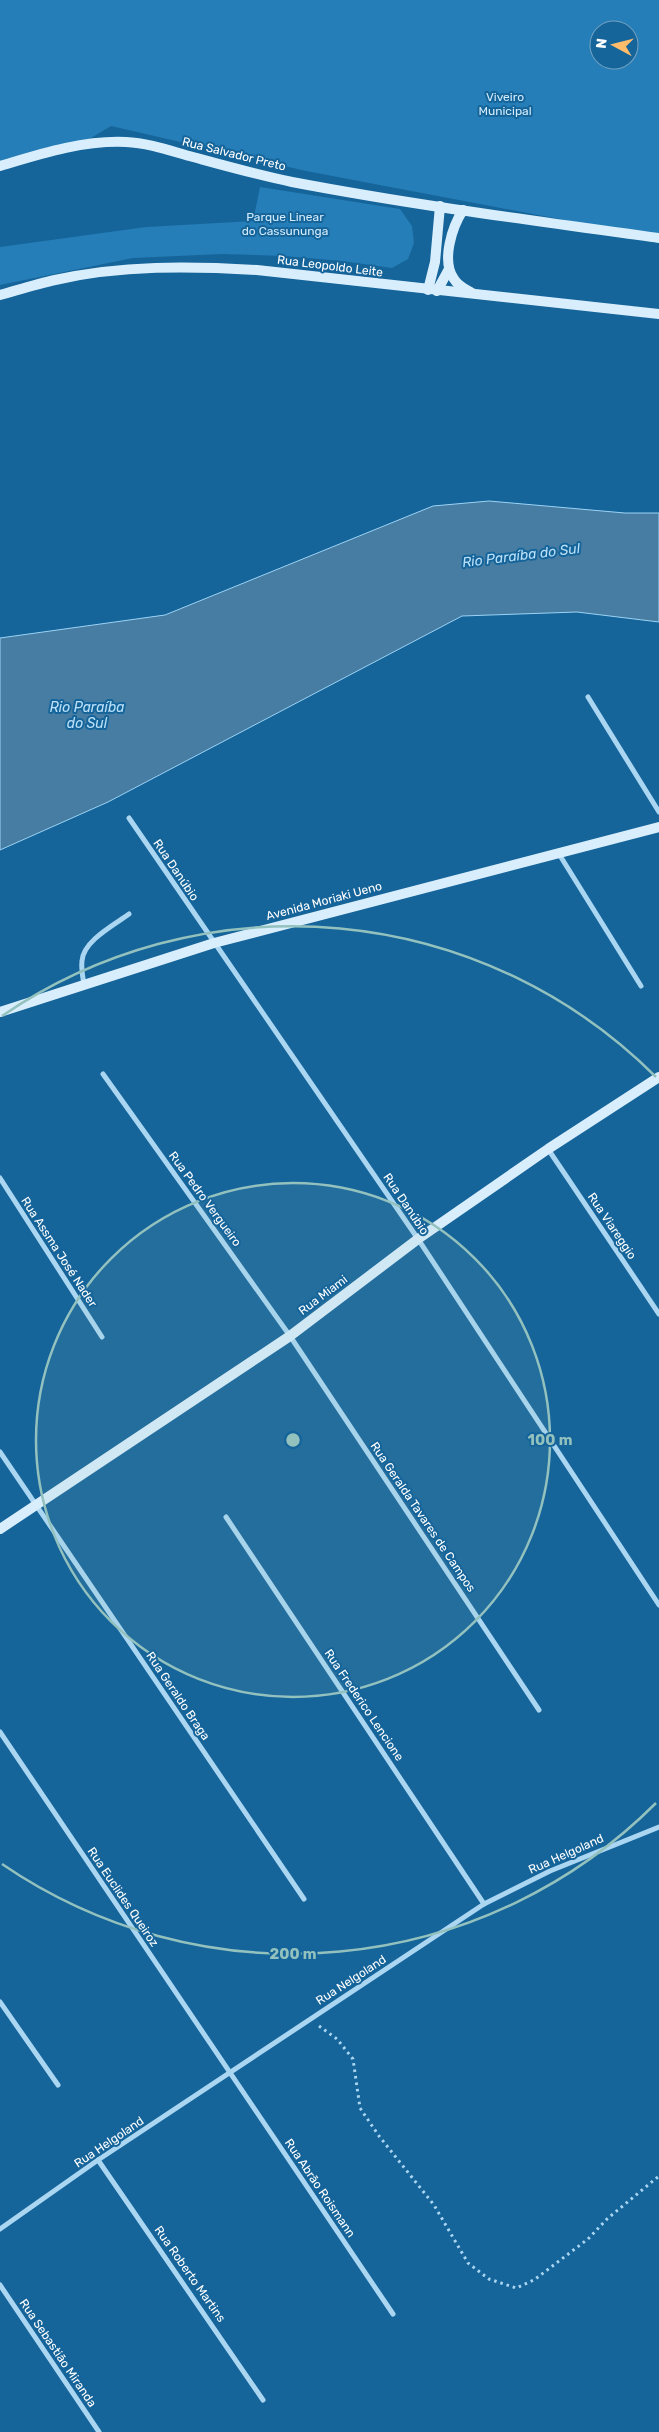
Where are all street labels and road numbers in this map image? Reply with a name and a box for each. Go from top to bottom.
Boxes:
street label: Rua Salvador Preto [181,134,287,174]
street label: Rua Leopoldo Leite [276,253,384,279]
street label: Rua Danúbio [150,837,202,903]
street label: Avenida Moriaki Ueno [264,879,384,923]
street label: Rua Pedro Vergueiro [166,1149,244,1249]
street label: Rua Danúbio [380,1171,432,1237]
street label: Rua Viareggio [585,1190,639,1262]
street label: Rua Assma José Nader [18,1194,100,1310]
street label: Rua Miami [296,1272,350,1318]
street label: Rua Geralda Tavares de Campos [367,1439,479,1595]
street label: Rua Frederico Lencione [321,1647,407,1764]
street label: Rua Geraldo Braga [143,1649,213,1743]
street label: Rua Helgoland [526,1831,606,1877]
street label: Rua Euclides Queiroz [85,1845,161,1949]
street label: Rua Nelgoland [313,1952,389,2008]
street label: Rua Helgoland [72,2114,146,2170]
street label: Rua Abrão Roismann [282,2136,358,2240]
street label: Rua Roberto Martins [152,2223,228,2325]
street label: Rua Sebastião Miranda [17,2296,99,2410]

